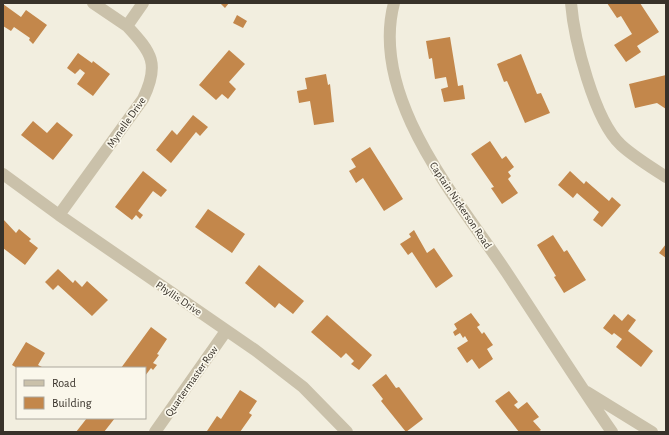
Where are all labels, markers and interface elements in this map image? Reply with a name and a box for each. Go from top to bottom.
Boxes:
street label: Mynelle Drive [105,95,148,150]
street label: Captain Nickerson Road [428,160,494,251]
street label: Phyllis Drive [154,279,204,318]
street label: Quartermaster Row [163,344,220,419]
legend [16,367,146,419]
text: Road [52,377,76,389]
text: Building [52,397,92,409]

